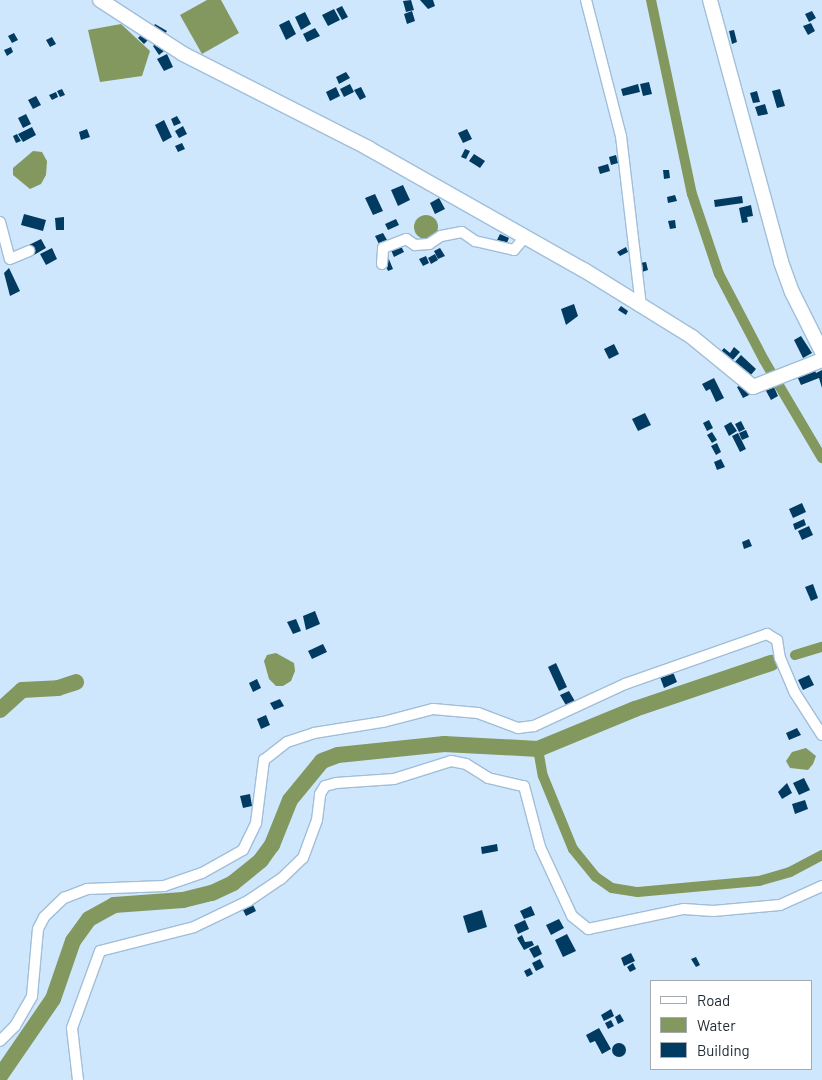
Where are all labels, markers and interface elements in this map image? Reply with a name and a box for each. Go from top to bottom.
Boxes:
legend [650,980,812,1070]
text: Road [697,991,730,1009]
text: Water [697,1016,736,1034]
text: Building [697,1041,750,1059]

